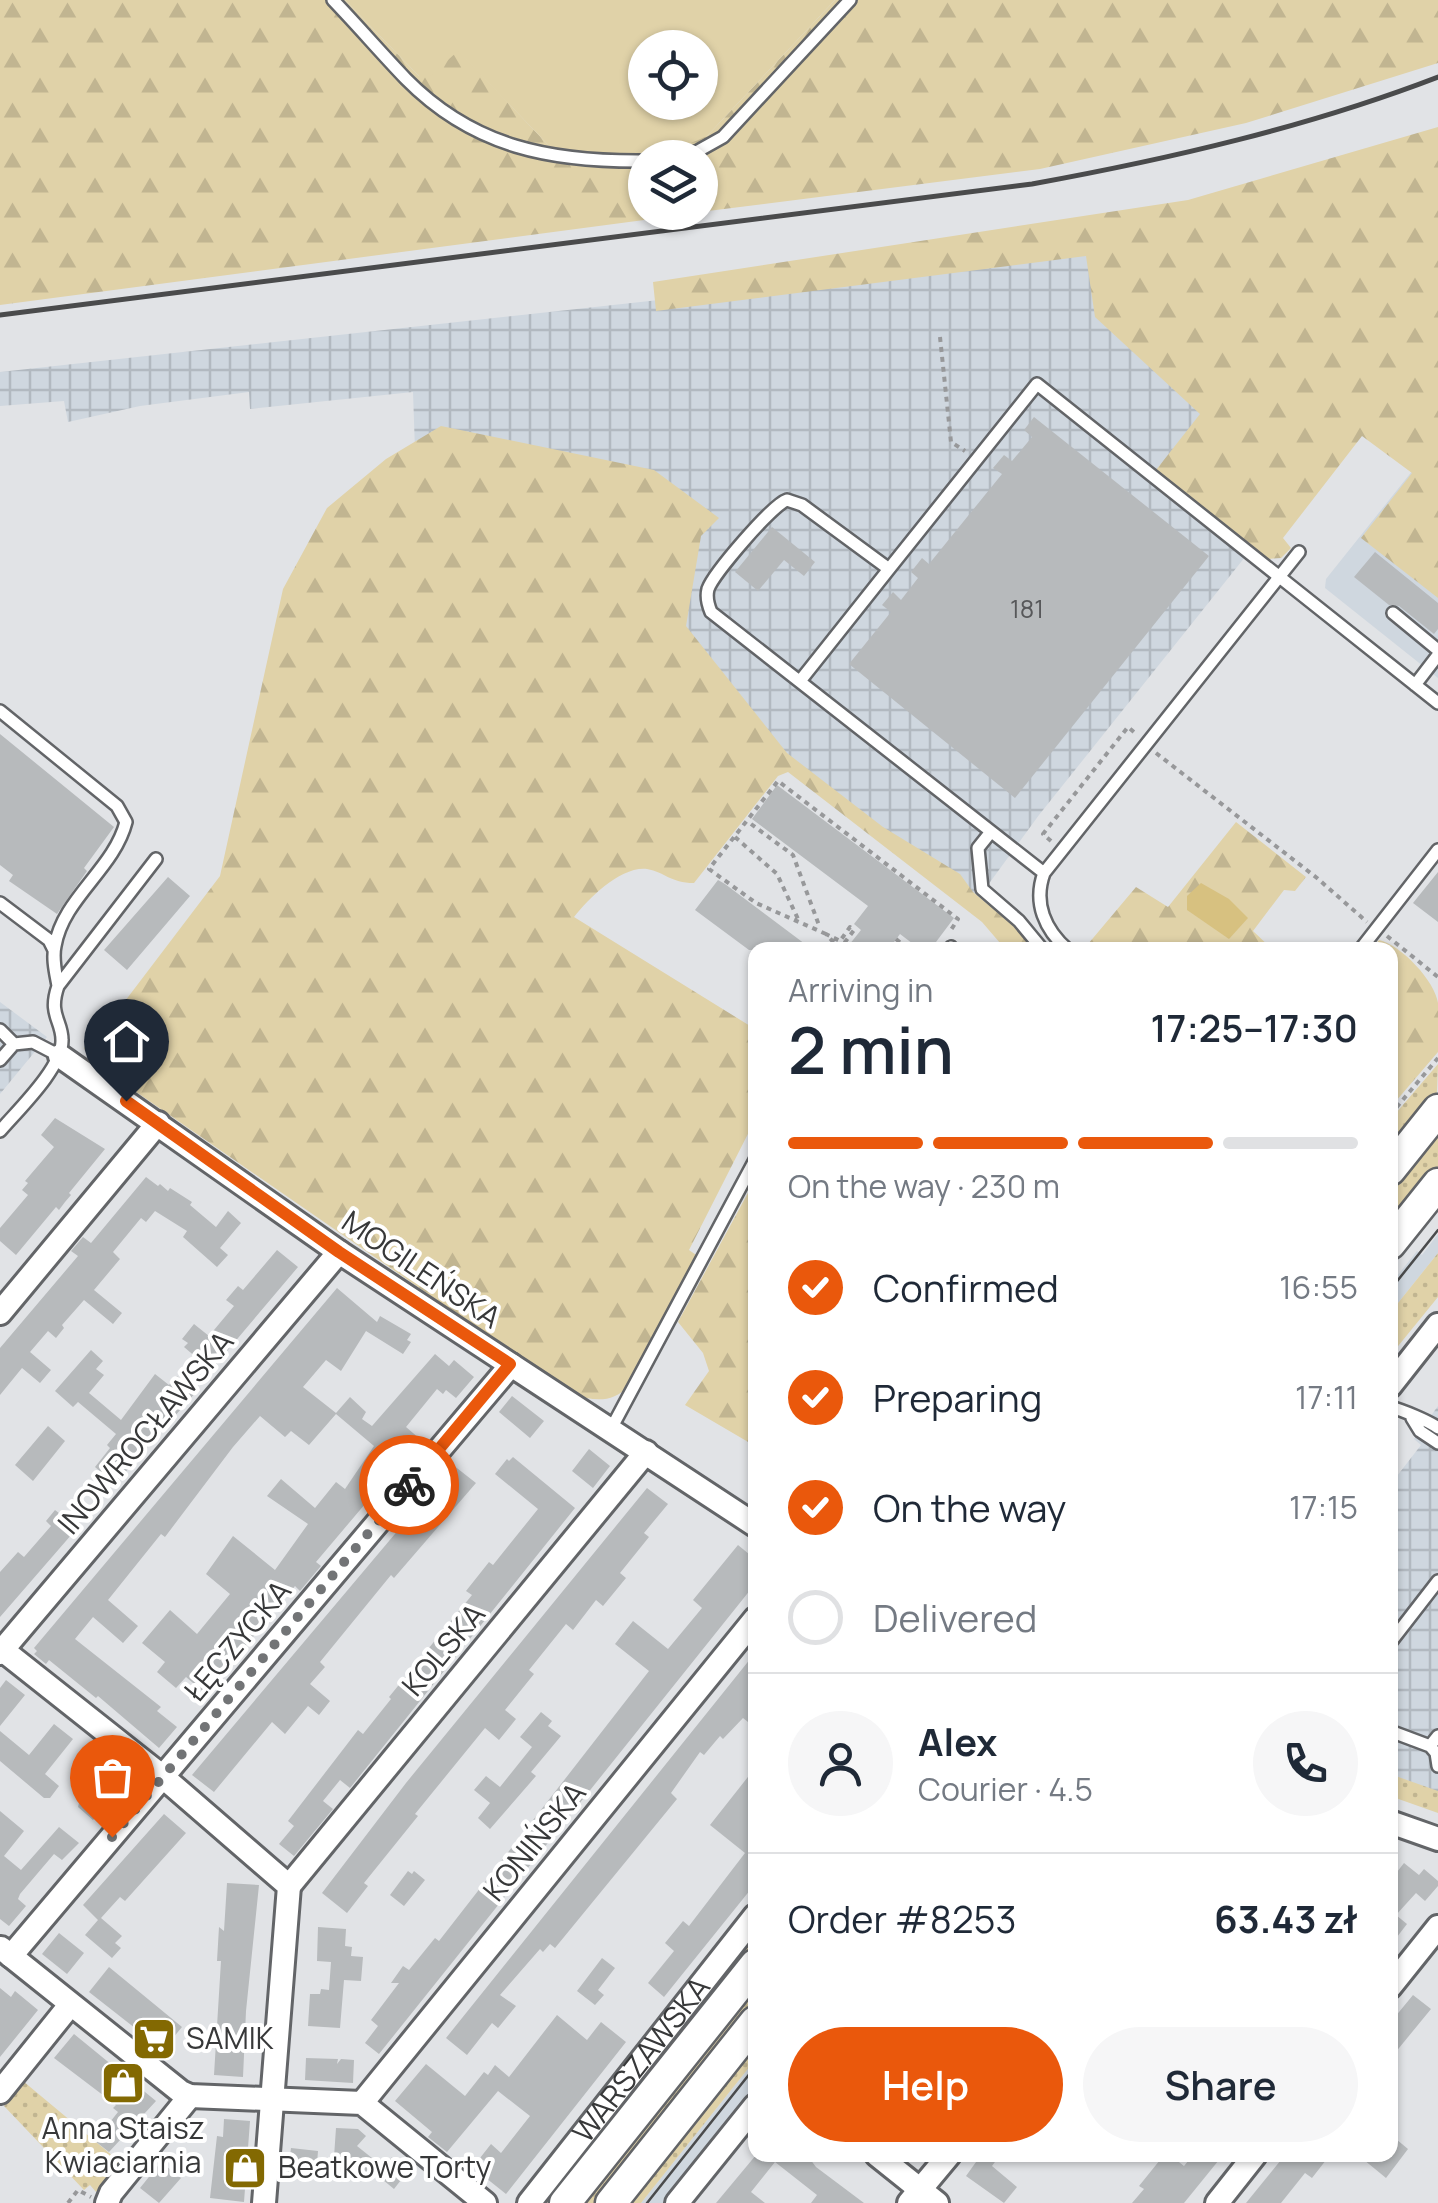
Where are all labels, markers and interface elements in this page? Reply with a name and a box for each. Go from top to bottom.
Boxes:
map controls [628,30,718,230]
button: locate [628,30,718,120]
button: layers [628,140,718,230]
house number: 181 [1010,591,1044,626]
text: Arriving in [788,968,933,1012]
pin [84,999,169,1102]
text: 17:25–17:30 [1151,1001,1358,1053]
text: 2 min [788,1005,954,1094]
icon: home [99,1014,154,1069]
text: On the way · 230 m [788,1164,1060,1208]
street label: MOGILEŃSKA [334,1200,509,1337]
icon: check [788,1260,843,1315]
text: Confirmed [873,1261,1059,1313]
text: 16:55 [1279,1265,1358,1309]
street label: INOWROCŁAWSKA [48,1322,242,1542]
icon: check [788,1370,843,1425]
text: Preparing [873,1371,1042,1423]
text: 17:11 [1295,1375,1358,1419]
courier [359,1435,459,1535]
icon: bike [382,1458,437,1513]
icon: check [788,1480,843,1535]
text: On the way [873,1481,1066,1533]
text: 17:15 [1289,1485,1358,1529]
street label: ŁĘCZYCKA [174,1571,300,1709]
text: Delivered [873,1591,1037,1643]
street label: KOLSKA [392,1594,494,1704]
button: person [788,1711,893,1816]
button: phone [1253,1711,1358,1816]
text: Alex [918,1715,997,1767]
pin [70,1735,155,1838]
icon: bag [85,1750,140,1805]
text: Courier · 4.5 [918,1767,1093,1811]
street label: KONIŃSKA [473,1773,594,1909]
text: Order #8253 [788,1892,1017,1944]
text: 63.43 zł [1214,1892,1358,1944]
street label: WARSZAWSKA [562,1968,719,2151]
supermarket icon: SAMIK [131,2016,177,2062]
place label: SAMIK [186,2017,274,2058]
button: Help [788,2027,1063,2142]
button: Share [1083,2027,1358,2142]
shop icon: Anna Staisz Kwiaciarnia [100,2060,146,2106]
place label: Anna Staisz Kwiaciarnia [41,2107,205,2182]
shop icon: Beatkowe Torty [222,2145,268,2191]
place label: Beatkowe Torty [278,2146,492,2187]

